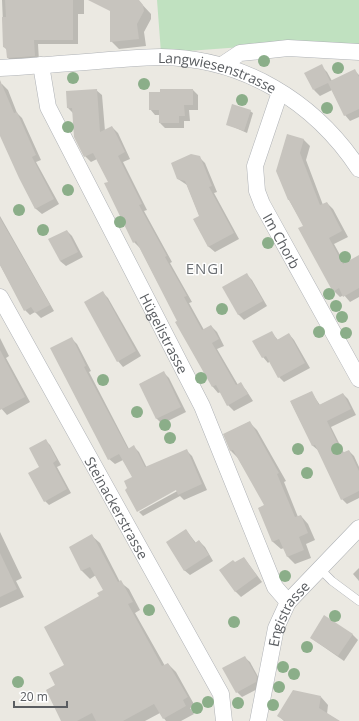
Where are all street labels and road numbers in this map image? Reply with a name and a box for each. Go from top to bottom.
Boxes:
street label: Langwiesenstrasse [158,47,280,97]
street label: Im Chorb [259,209,305,272]
street label: Hügelistrasse [136,290,193,377]
street label: Steinackerstrasse [81,453,153,562]
street label: Engistrasse [263,576,313,648]

